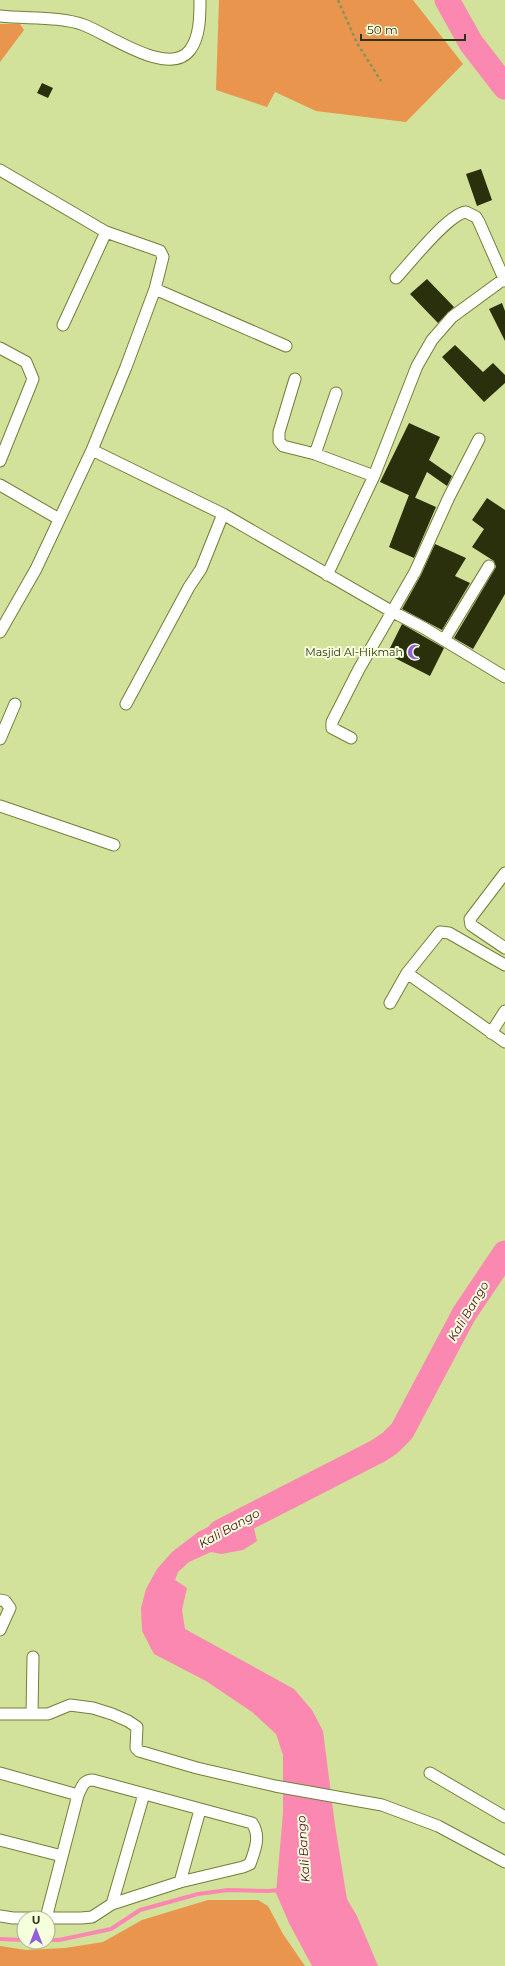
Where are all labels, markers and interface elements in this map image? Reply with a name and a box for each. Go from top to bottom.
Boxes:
scale bar [361,16,465,42]
text: 50 m [367,22,398,37]
mosque icon: Masjid Al-Hikmah [406,643,424,661]
place label: Masjid Al-Hikmah [305,645,403,659]
water label: Kali Bango [444,1278,492,1344]
water label: Kali Bango [196,1505,262,1551]
water label: Kali Bango [293,1815,313,1883]
north arrow [16,1910,56,1950]
text: U [32,1913,40,1927]

